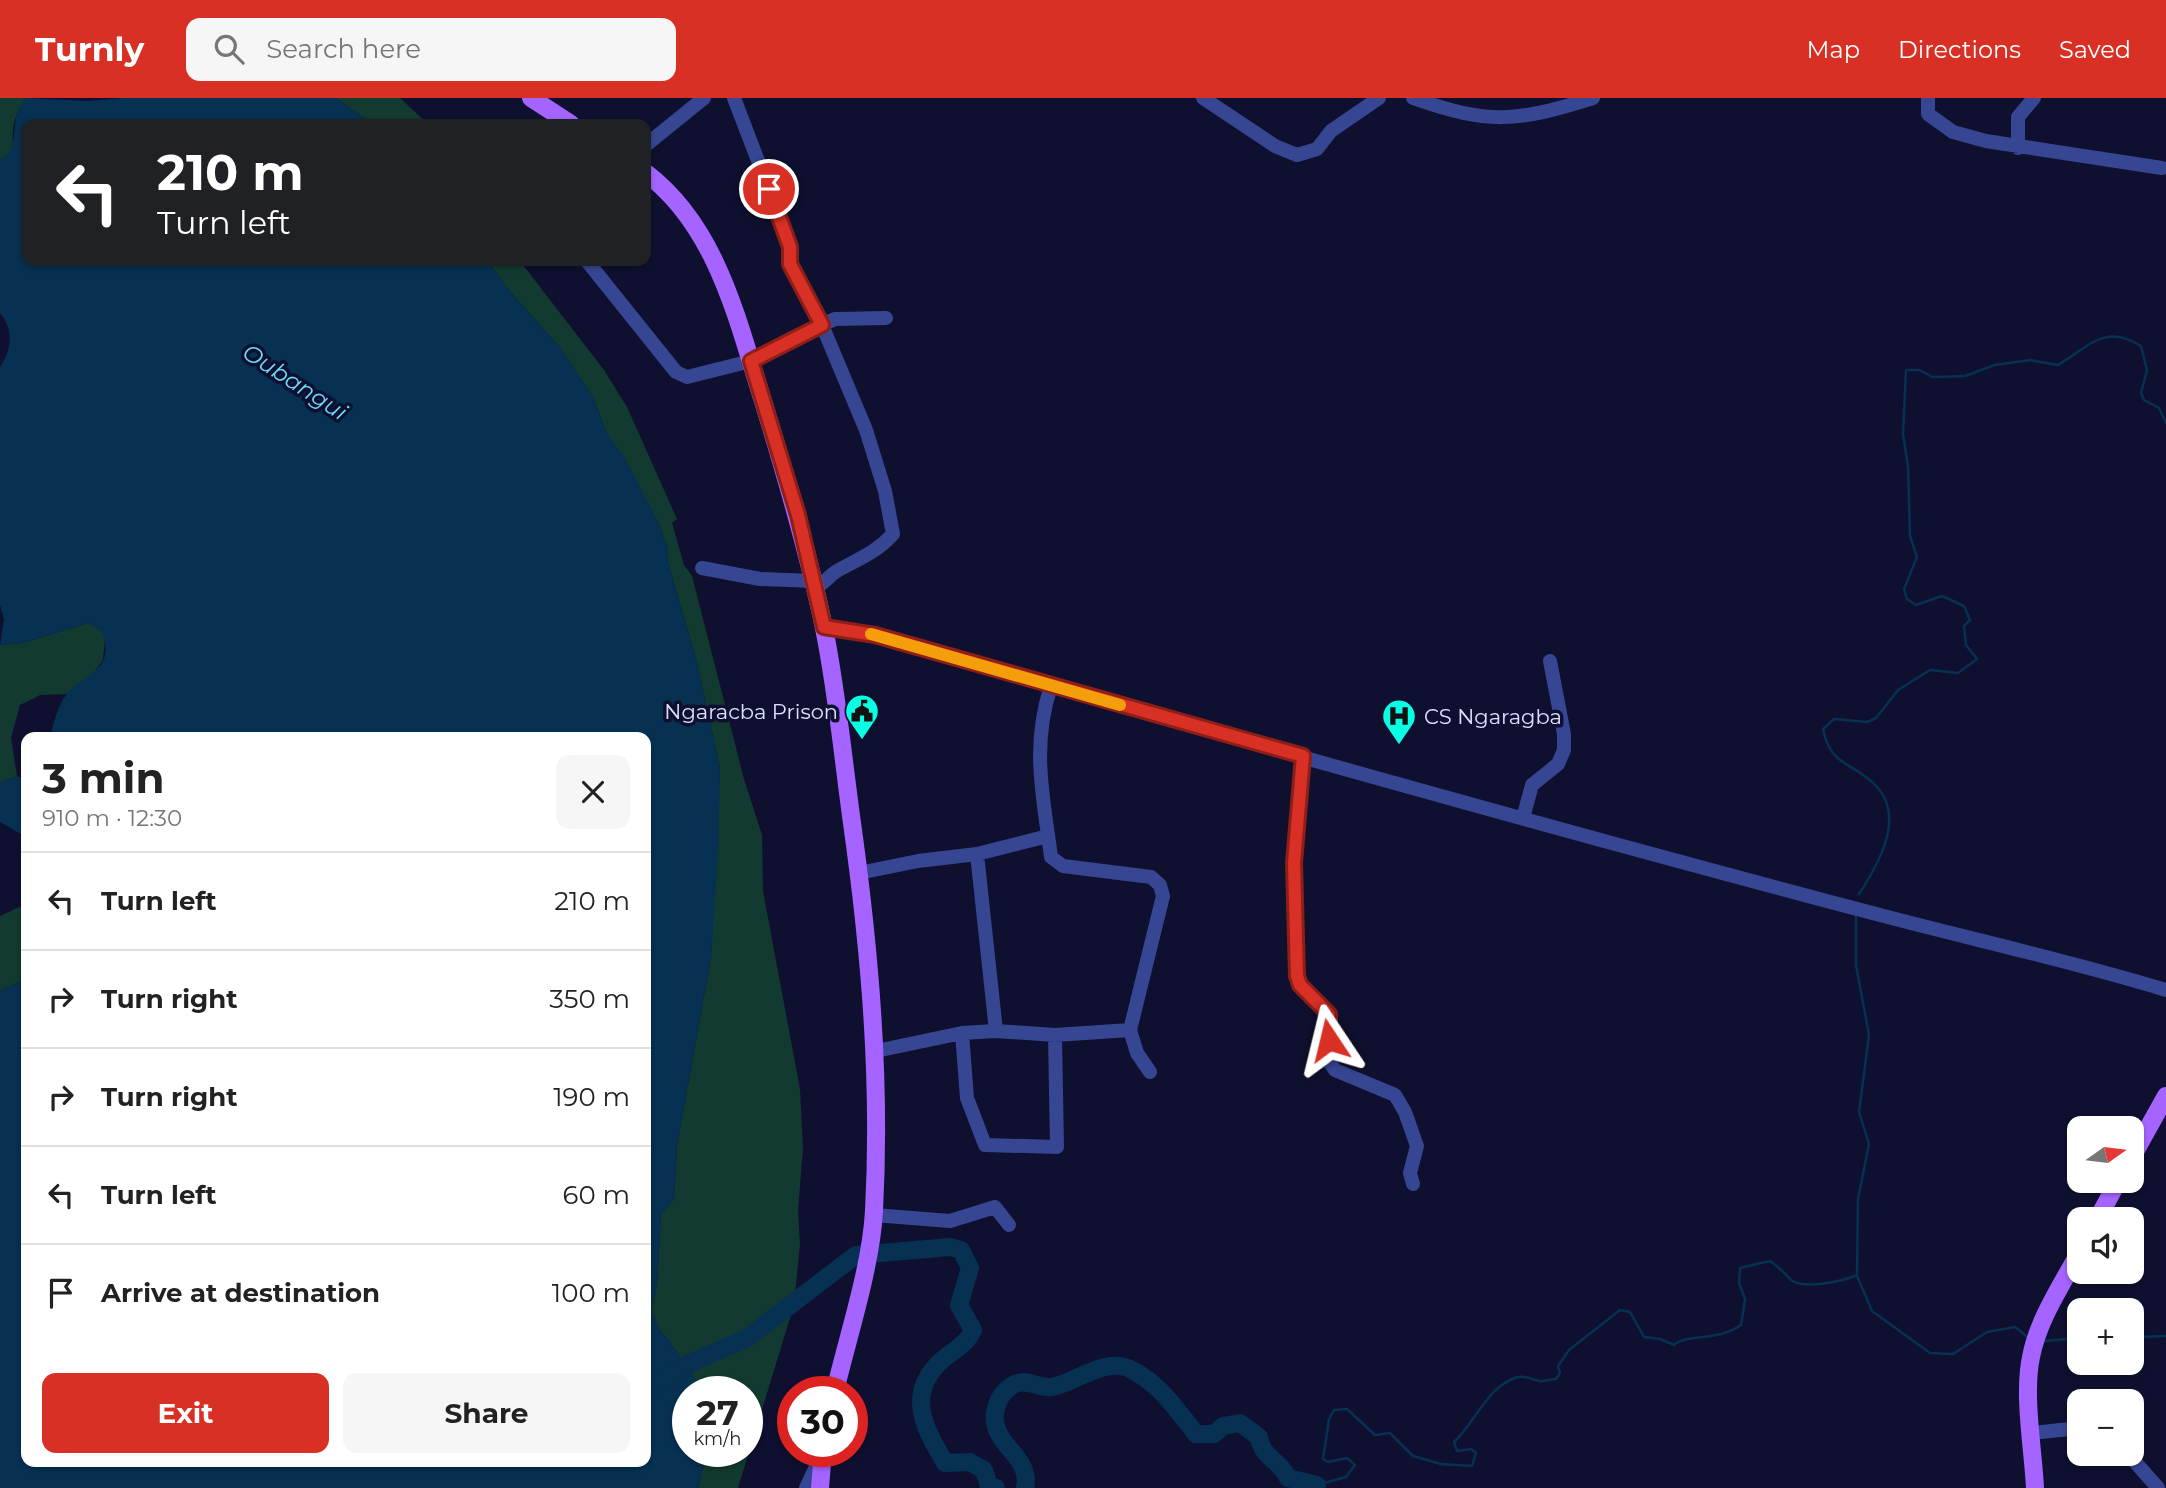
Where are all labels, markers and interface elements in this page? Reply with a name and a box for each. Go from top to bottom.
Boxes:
search box [186,18,676,81]
text: Turnly [35,29,144,69]
icon: search [210,30,248,68]
text: Search here [266,33,421,65]
text: Map [1807,35,1860,64]
text: Directions [1898,35,2021,64]
text: Saved [2059,35,2131,64]
text: 210 m [157,143,304,202]
icon: left [42,147,133,238]
pin [739,159,799,219]
icon: arrive [750,170,788,208]
text: Turn left [157,203,291,242]
water label: Oubangui [238,338,353,427]
public building icon: Ngaracba Prison [843,692,881,741]
hospital icon: CS Ngaragba [1380,697,1418,746]
place label: Ngaracba Prison [664,699,838,724]
place label: CS Ngaragba [1424,704,1562,729]
text: 3 min [42,752,164,804]
button: close [556,755,630,829]
text: 910 m · 12:30 [42,804,182,832]
icon: left [42,882,80,920]
text: Turn left [101,885,217,917]
text: 210 m [554,885,630,917]
icon: right [42,980,80,1018]
text: Turn right [101,983,237,1015]
text: 350 m [549,983,630,1015]
position arrow [1292,1003,1366,1077]
icon: right [42,1078,80,1116]
text: Turn right [101,1081,237,1113]
text: 190 m [553,1081,630,1113]
north arrow [2067,1116,2144,1194]
map controls [2067,1116,2144,1466]
icon: left [42,1176,80,1214]
text: Turn left [101,1179,217,1211]
text: 60 m [563,1179,630,1211]
button: sound [2067,1207,2144,1284]
icon: arrive [42,1274,80,1312]
text: Arrive at destination [101,1277,380,1309]
text: 100 m [552,1277,630,1309]
button: + [2067,1298,2144,1375]
button: Exit [42,1373,329,1453]
button: Share [343,1373,630,1453]
speed limit sign: 30 [777,1376,868,1467]
button: − [2067,1389,2144,1466]
text: 27 [696,1391,739,1434]
text: km/h [693,1428,742,1450]

